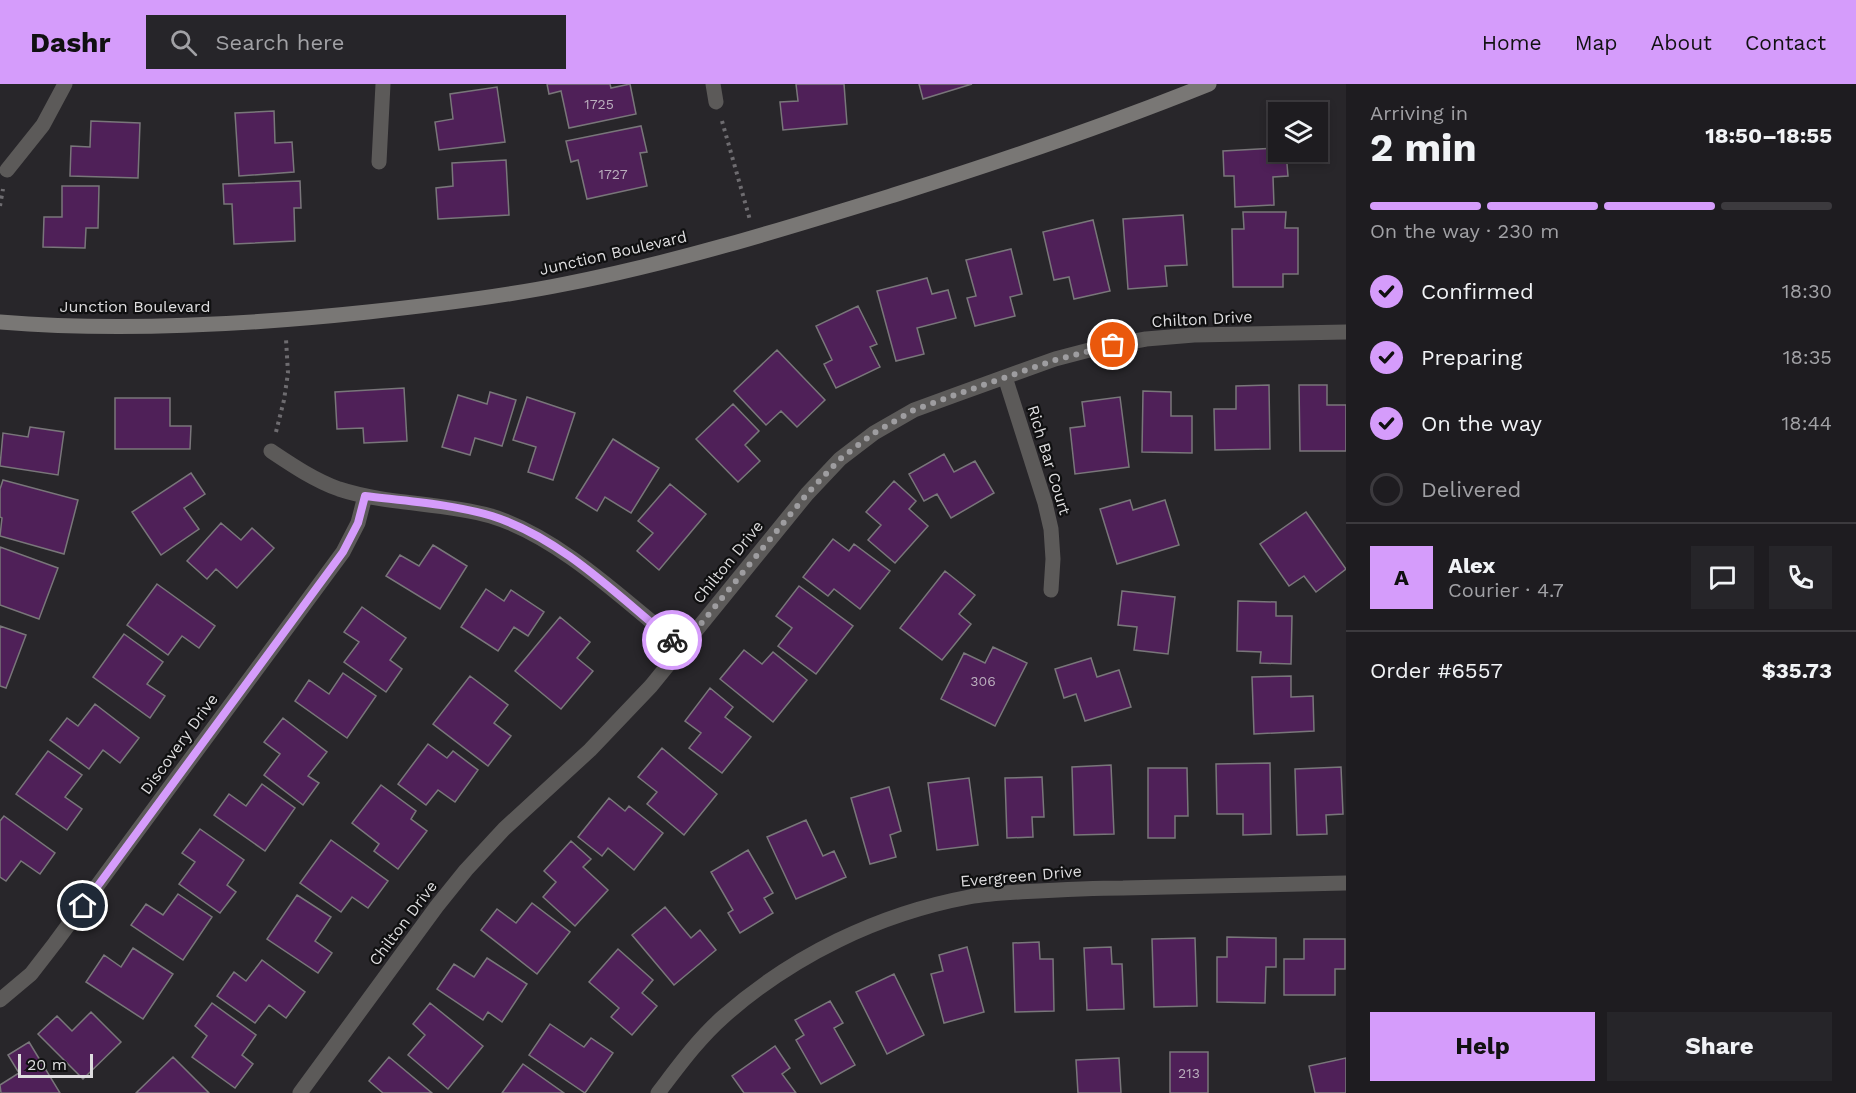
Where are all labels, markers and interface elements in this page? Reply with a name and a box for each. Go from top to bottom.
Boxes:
search box [146,15,566,69]
text: Dashr [30,26,110,59]
icon: search [167,26,200,59]
text: Search here [215,30,344,55]
text: Home [1482,30,1542,55]
text: Map [1575,30,1618,55]
text: About [1651,30,1712,55]
text: Contact [1745,30,1826,55]
house number: 1725 [584,96,614,112]
text: Arriving in [1370,101,1468,125]
map controls [1268,102,1328,162]
button: layers [1268,102,1328,162]
text: 18:50–18:55 [1705,123,1832,148]
text: 2 min [1370,125,1477,170]
house number: 1727 [598,166,628,182]
text: On the way · 230 m [1370,219,1559,243]
street label: Junction Boulevard [537,227,689,279]
icon: check [1370,275,1403,308]
text: Confirmed [1421,279,1534,304]
text: 18:30 [1782,279,1832,303]
street label: Junction Boulevard [60,297,210,316]
street label: Chilton Drive [1151,307,1253,331]
pin [1087,319,1138,370]
icon: bag [1096,328,1129,361]
icon: check [1370,341,1403,374]
text: Preparing [1421,345,1522,370]
text: 18:35 [1783,345,1832,369]
street label: Rich Bar Court [1023,403,1075,517]
icon: check [1370,407,1403,440]
text: On the way [1421,411,1542,436]
text: 18:44 [1782,411,1832,435]
text: Delivered [1421,477,1521,502]
street label: Chilton Drive [689,517,767,607]
button: chat [1691,546,1754,609]
button: phone [1769,546,1832,609]
text: Alex [1448,553,1495,578]
text: A [1394,565,1409,590]
text: Courier · 4.7 [1448,578,1564,602]
courier [642,610,702,670]
icon: bike [656,624,689,657]
text: Order #6557 [1370,658,1503,683]
text: $35.73 [1762,658,1832,683]
house number: 306 [970,673,996,689]
street label: Discovery Drive [136,690,222,798]
street label: Evergreen Drive [960,861,1082,891]
street label: Chilton Drive [365,877,441,969]
pin [57,880,108,931]
icon: home [66,889,99,922]
button: Help [1370,1012,1595,1081]
button: Share [1607,1012,1832,1081]
scale bar [18,1051,93,1078]
text: 20 m [27,1055,67,1074]
house number: 213 [1178,1065,1200,1081]

